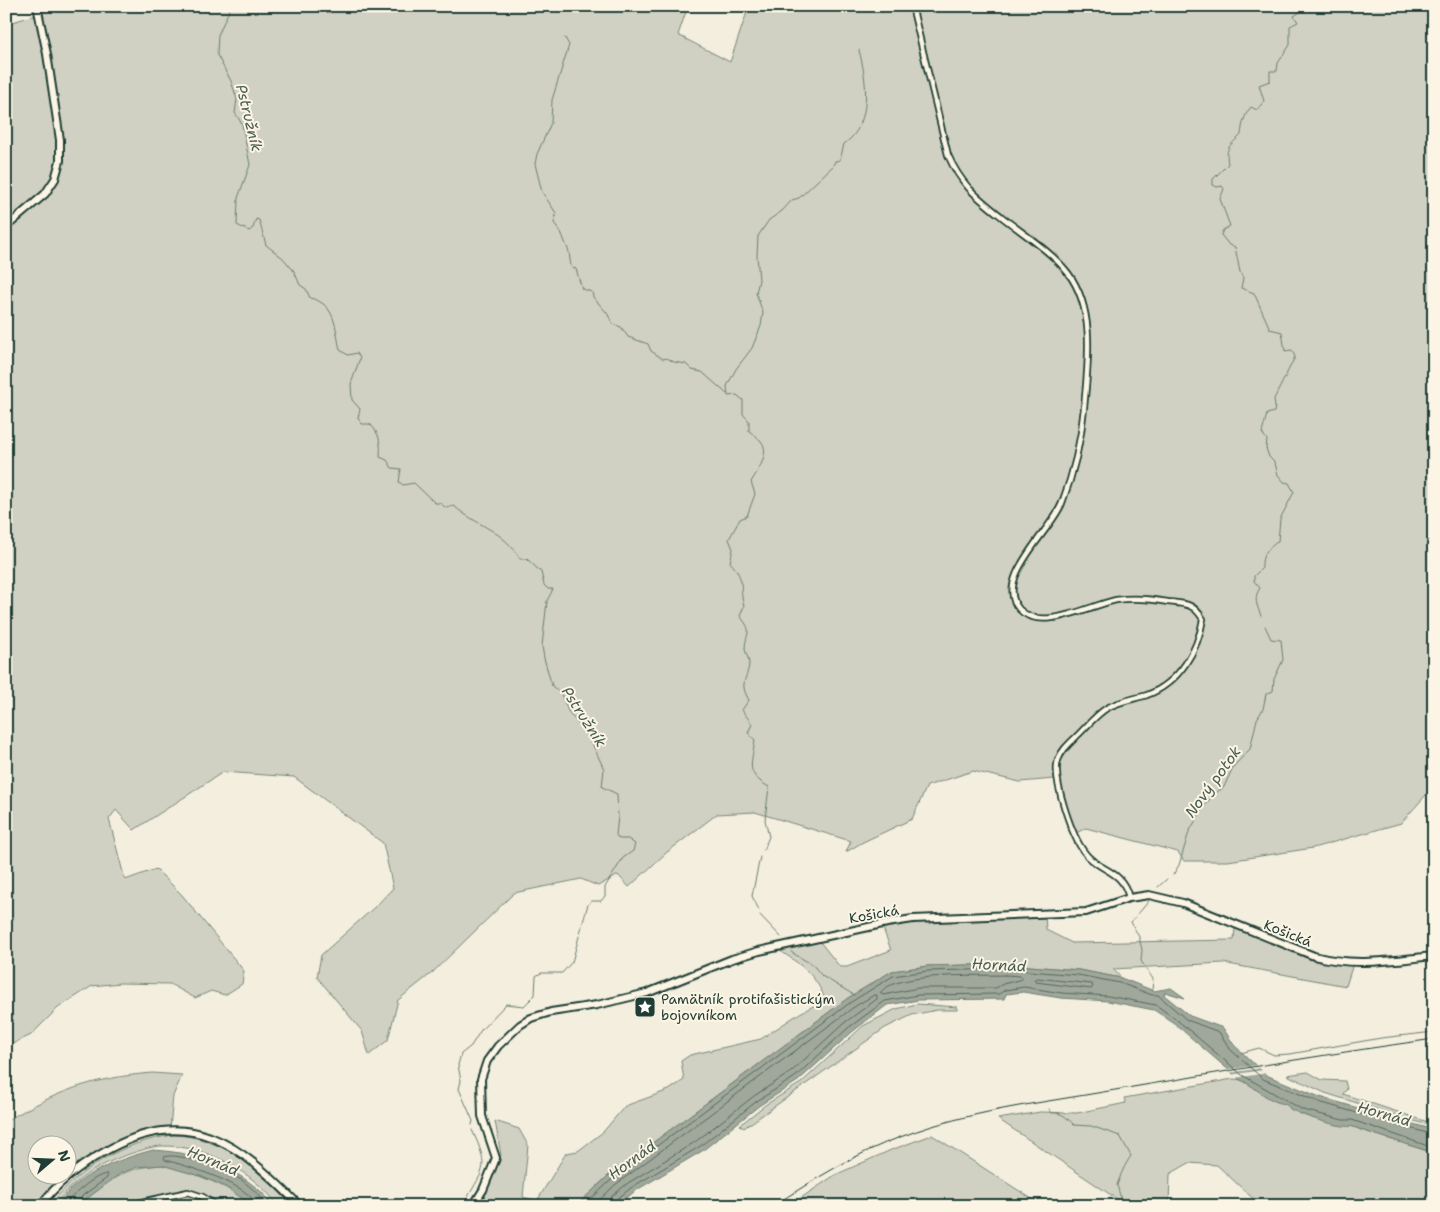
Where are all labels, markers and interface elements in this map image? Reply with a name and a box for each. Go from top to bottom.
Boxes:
water label: Pstružník [231,82,267,154]
water label: Pstružník [557,683,611,752]
water label: Nový potok [1180,742,1246,822]
street label: Košická [848,901,901,927]
street label: Košická [1261,915,1315,951]
water label: Hornád [971,954,1027,976]
place label: Pamätník protifašistickým bojovníkom [661,990,835,1024]
place icon: Pamätník protifašistickým bojovníkom [633,995,657,1019]
water label: Hornád [1355,1097,1413,1131]
north arrow [28,1134,78,1184]
water label: Hornád [604,1136,660,1184]
water label: Hornád [184,1141,242,1181]
text: N [54,1148,75,1164]

